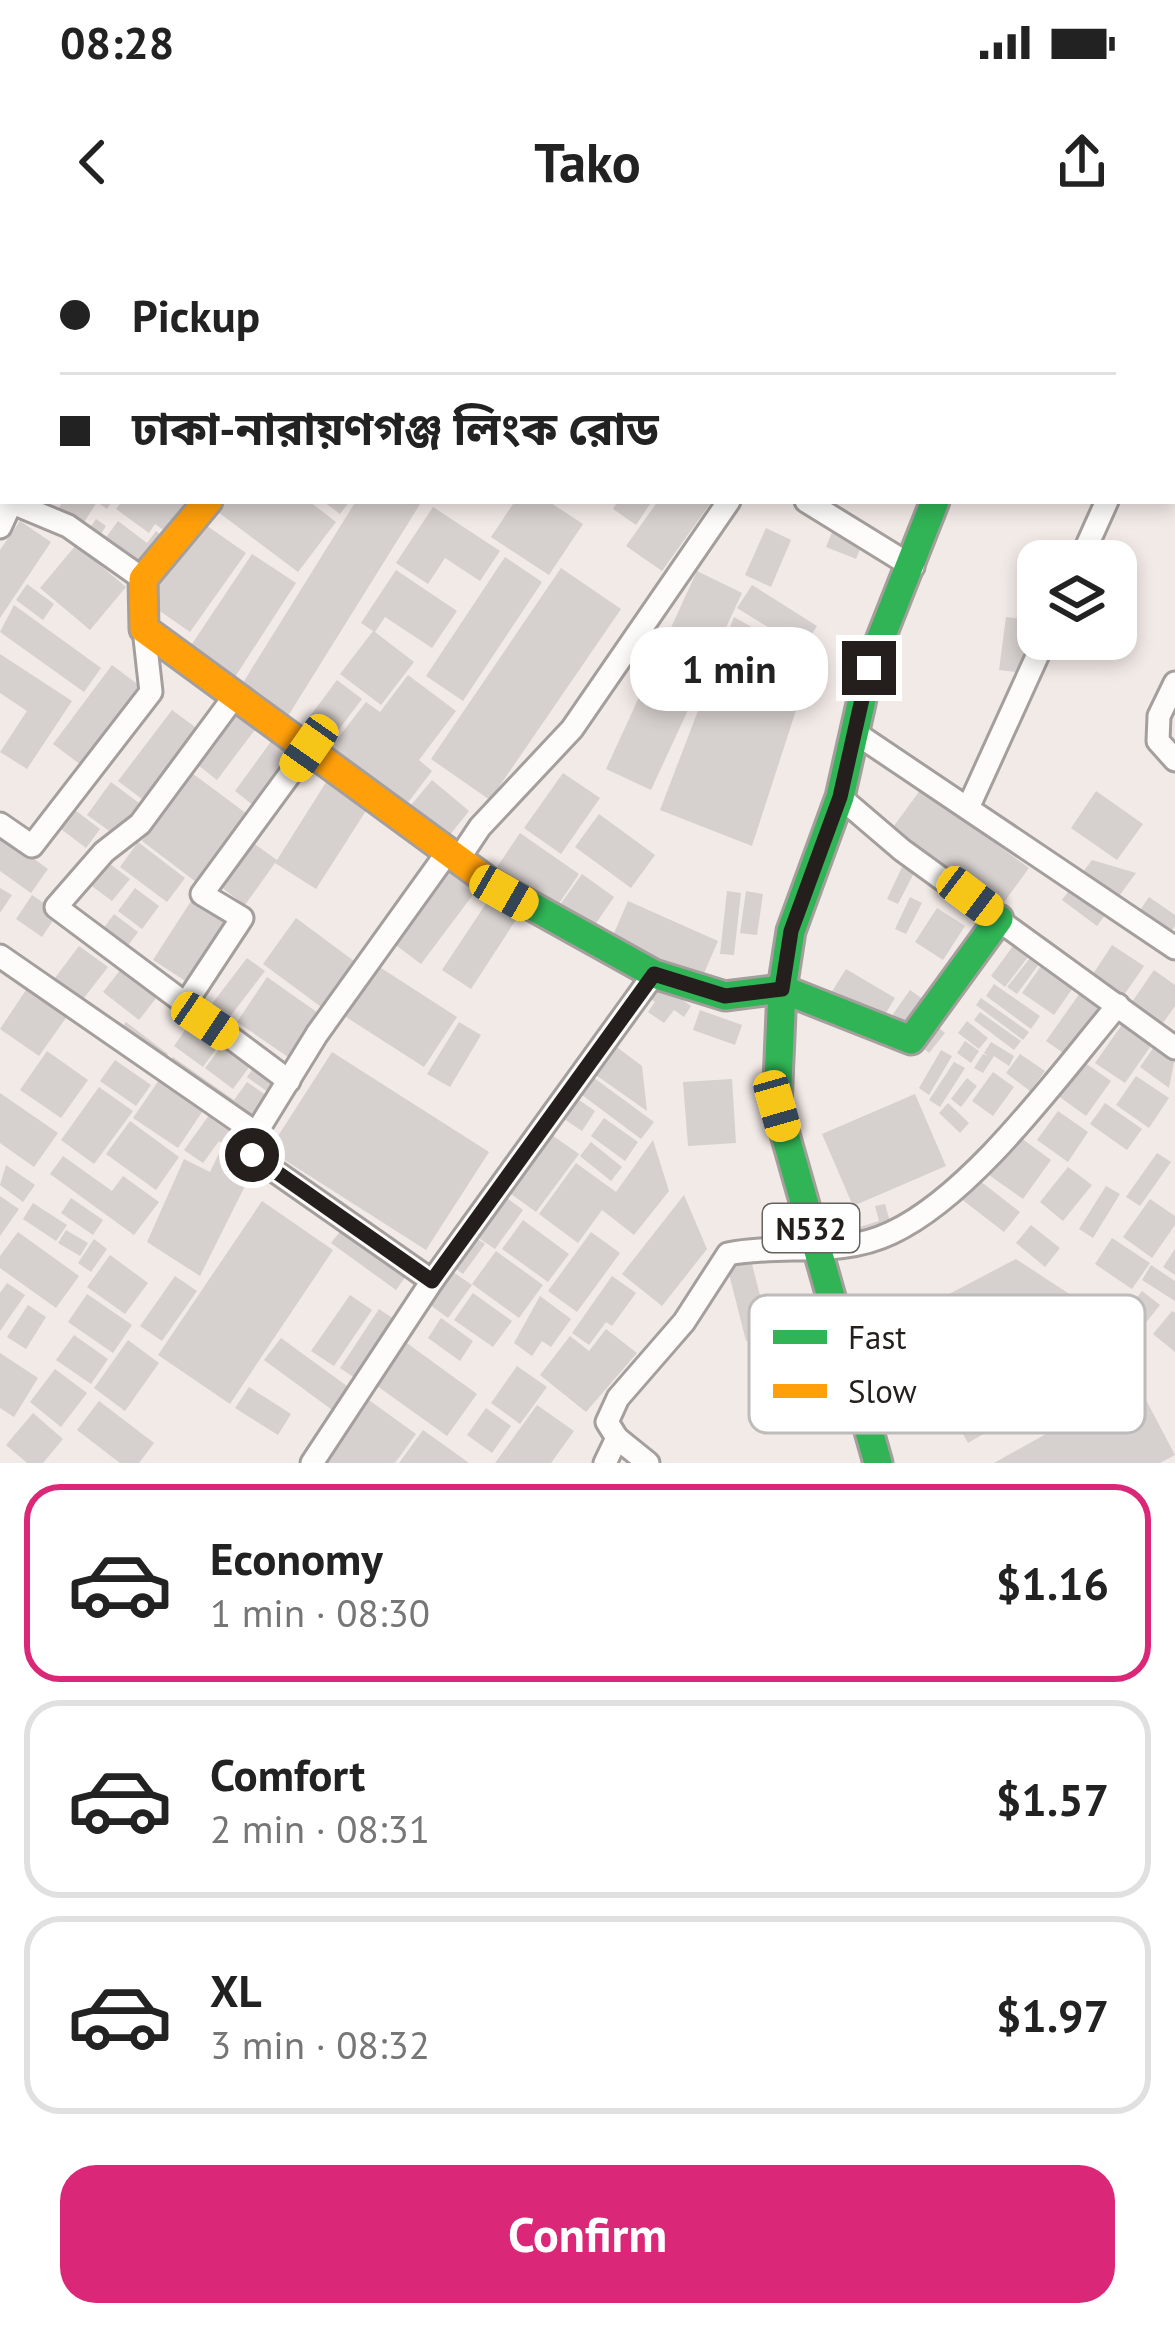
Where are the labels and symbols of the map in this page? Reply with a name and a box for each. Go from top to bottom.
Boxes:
callout: 1 min [629,626,827,710]
route end [842,641,896,695]
car [274,708,344,788]
car [464,859,544,927]
car [930,860,1010,932]
car [165,986,245,1056]
car [750,1066,804,1146]
route start [225,1128,279,1182]
road number: N532 [763,1204,859,1252]
legend [749,1295,1145,1433]
text: Fast [848,1315,907,1358]
text: Slow [848,1369,917,1412]

